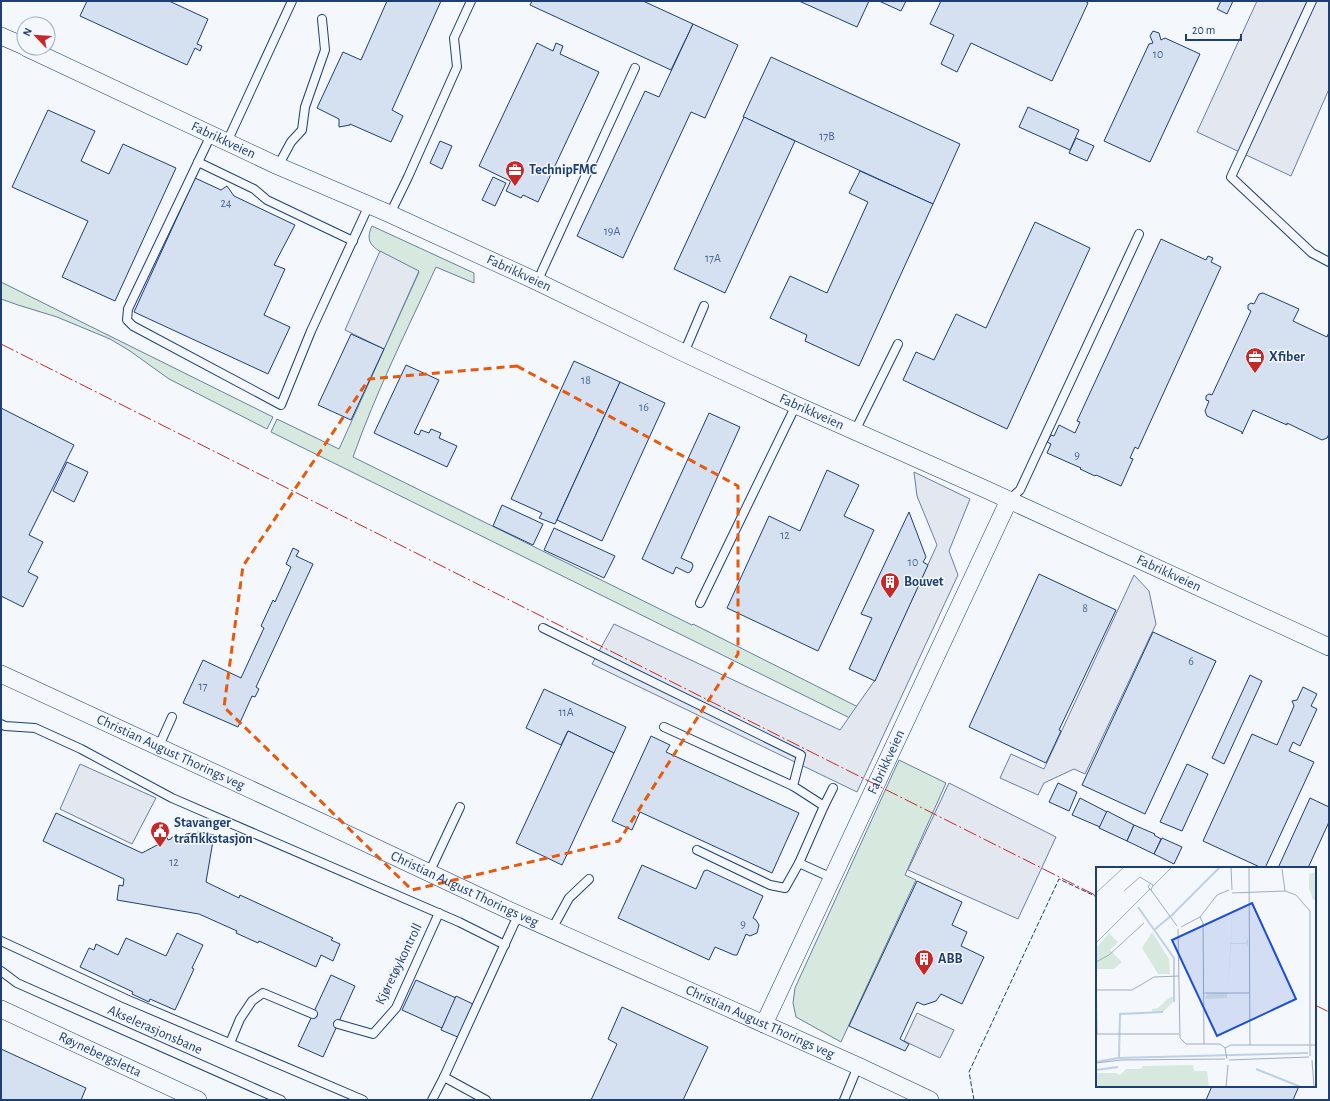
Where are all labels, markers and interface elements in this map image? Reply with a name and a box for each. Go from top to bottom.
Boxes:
north arrow [16,16,56,56]
scale bar [1186,16,1241,42]
text: 20 m [1192,24,1215,36]
text: N [21,26,34,38]
house number: 10 [1153,48,1163,60]
street label: Fabrikkveien [189,119,258,161]
house number: 17B [819,130,835,142]
office icon: TechnipFMC [504,159,526,187]
place label: TechnipFMC [529,163,598,177]
house number: 24 [220,197,232,209]
house number: 19A [604,225,620,237]
street label: Fabrikkveien [484,252,553,294]
house number: 17A [705,252,721,264]
office icon: Xfiber [1244,346,1266,374]
place label: Xfiber [1269,350,1305,364]
house number: 18 [581,374,591,386]
street label: Fabrikkveien [777,391,846,432]
house number: 16 [639,401,649,413]
house number: 9 [1074,449,1080,461]
house number: 12 [780,529,790,541]
street label: Fabrikkveien [1134,553,1203,594]
house number: 10 [908,556,918,568]
building icon: Bouvet [879,571,901,599]
place label: Bouvet [904,575,944,589]
house number: 8 [1082,602,1088,614]
house number: 6 [1188,655,1194,667]
house number: 17 [198,680,208,692]
house number: 11A [558,706,574,718]
street label: Christian August Thorings veg [95,712,247,793]
street label: Fabrikkveien [865,728,907,797]
place label: Stavanger trafikkstasjon [174,816,253,846]
public building icon: Stavanger trafikkstasjon [149,820,171,848]
street label: Christian August Thorings veg [388,849,541,929]
house number: 12 [169,856,179,868]
inset map [1096,867,1316,1087]
house number: 9 [740,918,746,930]
street label: Kjøretøykontroll [373,921,425,1007]
building icon: ABB [913,948,935,976]
place label: ABB [938,952,963,966]
street label: Christian August Thorings veg [683,983,837,1062]
street label: Akselerasjonsbane [106,1003,204,1057]
street label: Røynebergsletta [57,1030,144,1080]

